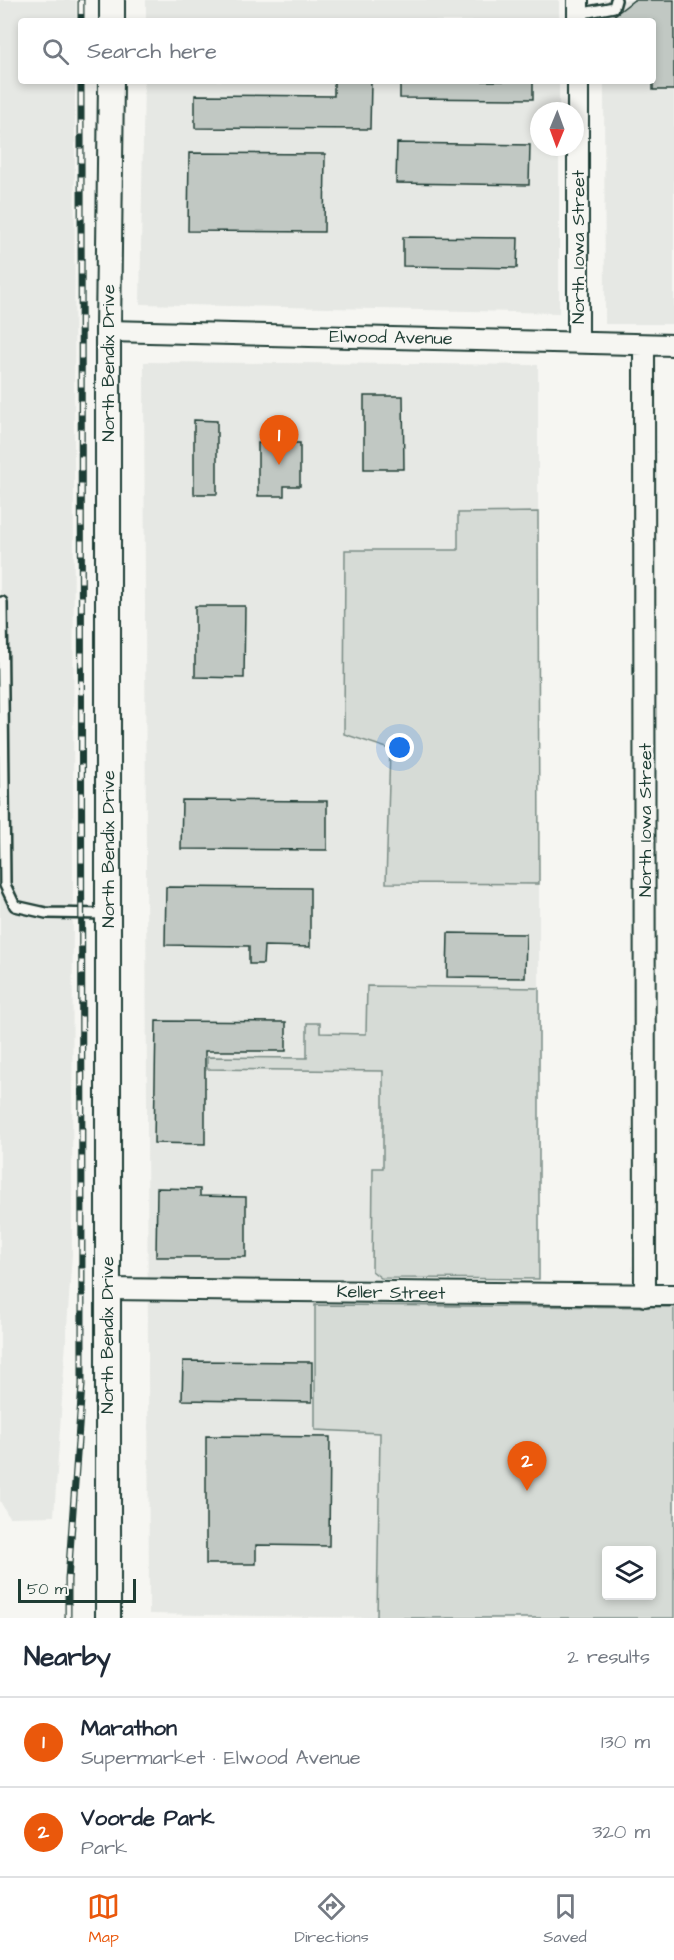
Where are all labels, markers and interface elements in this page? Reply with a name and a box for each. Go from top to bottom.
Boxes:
search box [18,18,656,84]
icon: search [39,35,72,68]
text: Search here [87,36,217,67]
north arrow [530,102,584,156]
street label: North Iowa Street [566,169,591,324]
street label: North Bendix Drive [96,284,121,442]
street label: Elwood Avenue [329,324,453,351]
pin: 1 [260,416,298,465]
your location [385,733,414,762]
street label: North Iowa Street [633,742,658,897]
street label: North Bendix Drive [96,770,121,928]
street label: North Bendix Drive [95,1256,120,1414]
street label: Keller Street [336,1279,446,1306]
pin: 2 [508,1442,546,1491]
map controls [602,1546,656,1600]
button: layers [602,1546,656,1600]
scale bar [18,1576,136,1604]
text: 50 m [27,1578,67,1600]
text: Nearby [24,1639,111,1675]
text: 2 results [567,1643,650,1671]
text: Marathon [81,1713,177,1744]
text: 1 [42,1728,45,1756]
text: 130 m [601,1728,650,1756]
text: Supermarket · Elwood Avenue [81,1744,361,1772]
text: Voorde Park [81,1803,215,1834]
text: 2 [38,1818,49,1846]
text: 320 m [592,1818,650,1846]
text: Park [81,1834,127,1862]
tab: Map [87,1890,120,1948]
tab: Directions [295,1890,369,1948]
tab: Saved [543,1890,587,1948]

